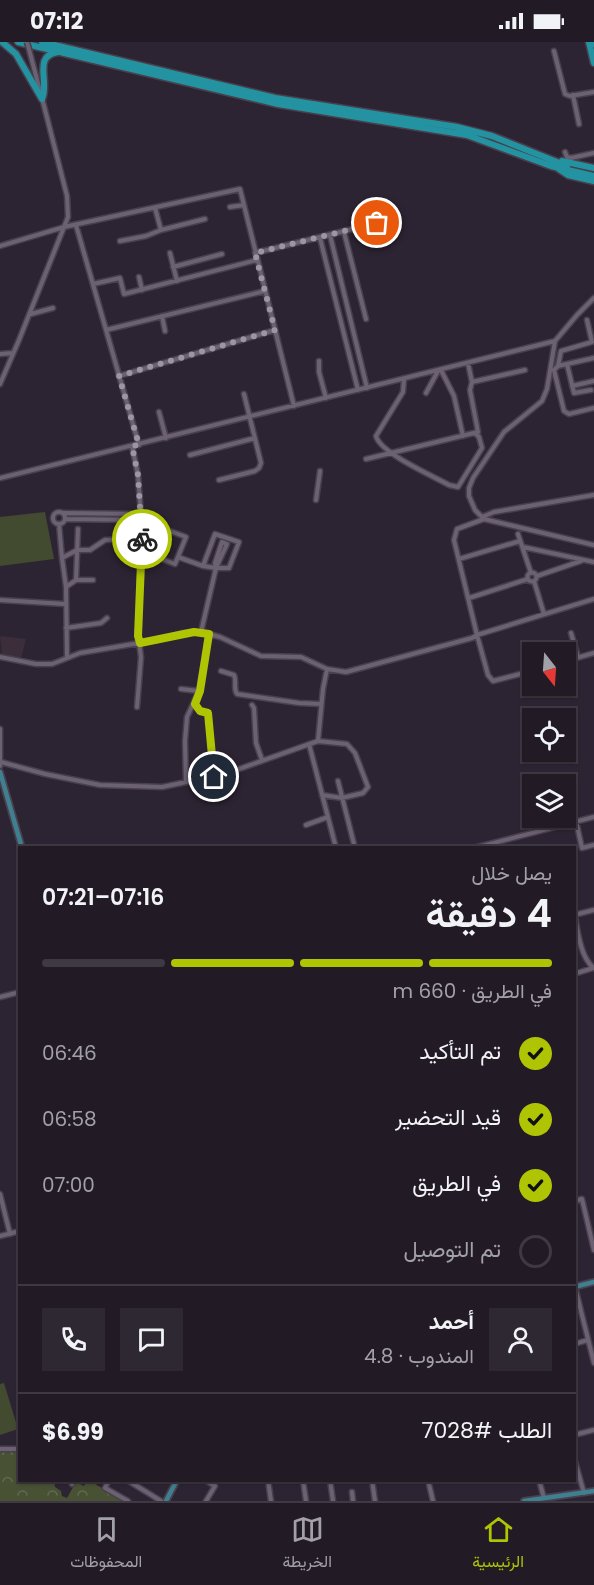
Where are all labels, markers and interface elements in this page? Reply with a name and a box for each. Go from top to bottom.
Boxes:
text: 07:12 [30,6,83,37]
pin [351,197,402,248]
icon: bag [360,206,393,239]
courier [112,509,172,569]
icon: bike [126,523,159,556]
north arrow [522,642,576,696]
map controls [522,642,576,828]
button: locate [522,708,576,762]
pin [188,751,239,802]
icon: home [197,760,230,793]
button: layers [522,774,576,828]
text: يصل خلال [472,859,552,887]
text: 07:16–07:21 [42,882,164,913]
text: 4 دقيقة [425,886,552,941]
text: في الطريق · 660 m [392,977,552,1005]
text: تم التأكيد [419,1036,501,1067]
icon: check [519,1037,552,1070]
text: 06:46 [42,1039,97,1067]
text: قيد التحضير [395,1102,501,1133]
icon: check [519,1103,552,1136]
text: 06:58 [42,1105,97,1133]
text: في الطريق [412,1168,501,1199]
icon: check [519,1169,552,1202]
text: 07:00 [42,1171,95,1199]
text: تم التوصيل [403,1234,501,1265]
text: أحمد [429,1306,474,1337]
button: phone [42,1308,105,1371]
button: chat [120,1308,183,1371]
button: person [489,1308,552,1371]
text: المندوب · 4.8 [364,1342,474,1370]
text: الطلب #7028 [422,1415,552,1446]
text: $6.99 [42,1417,104,1448]
tab: المحفوظات [70,1513,142,1576]
tab: الخريطة [282,1513,332,1576]
tab: الرئيسية [472,1513,524,1576]

